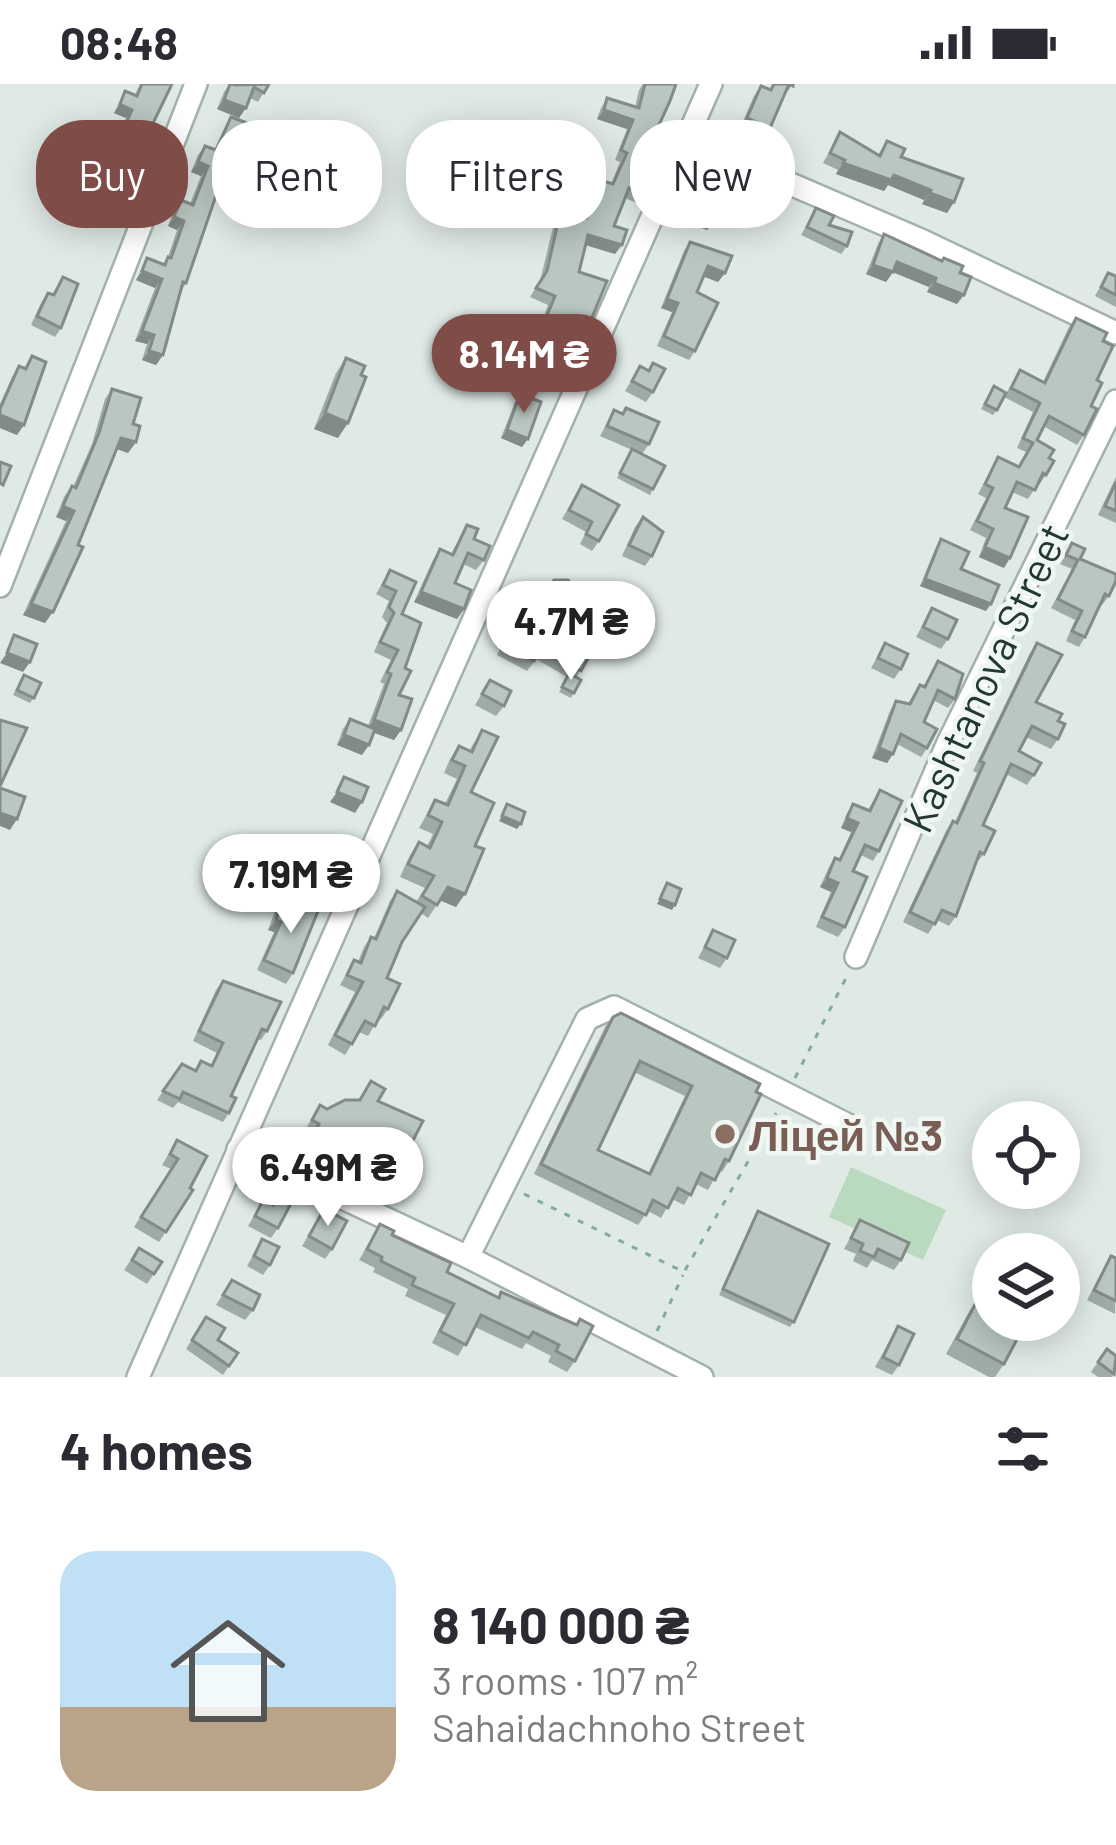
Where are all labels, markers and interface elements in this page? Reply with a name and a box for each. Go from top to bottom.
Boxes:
text: 08:48 [60,15,178,69]
chip: Buy [36,120,188,228]
chip: Rent [212,120,382,228]
chip: Filters [406,120,606,228]
chip: New [630,120,795,228]
pin: 8.14M ₴ [413,314,635,416]
text: 8.14M ₴ [459,329,589,376]
street label: Kashtanova Street [891,515,1077,839]
pin: 4.7M ₴ [473,581,669,683]
text: 4.7M ₴ [513,596,629,643]
pin: 7.19M ₴ [180,834,402,936]
text: 7.19M ₴ [229,849,353,896]
map controls [972,1101,1080,1341]
button: locate [972,1101,1080,1209]
place label: Ліцей №3 [749,1109,943,1160]
marker: Ліцей №3 [712,1121,738,1147]
pin: 6.49M ₴ [217,1127,439,1229]
text: 6.49M ₴ [259,1142,397,1189]
button: layers [972,1233,1080,1341]
icon: filters [990,1416,1056,1482]
text: 4 homes [60,1419,253,1480]
text: 8 140 000 ₴ [432,1593,689,1654]
icon: home [156,1599,300,1743]
text: 3 rooms · 107 m² [432,1656,698,1703]
text: Sahaidachnoho Street [432,1703,806,1750]

